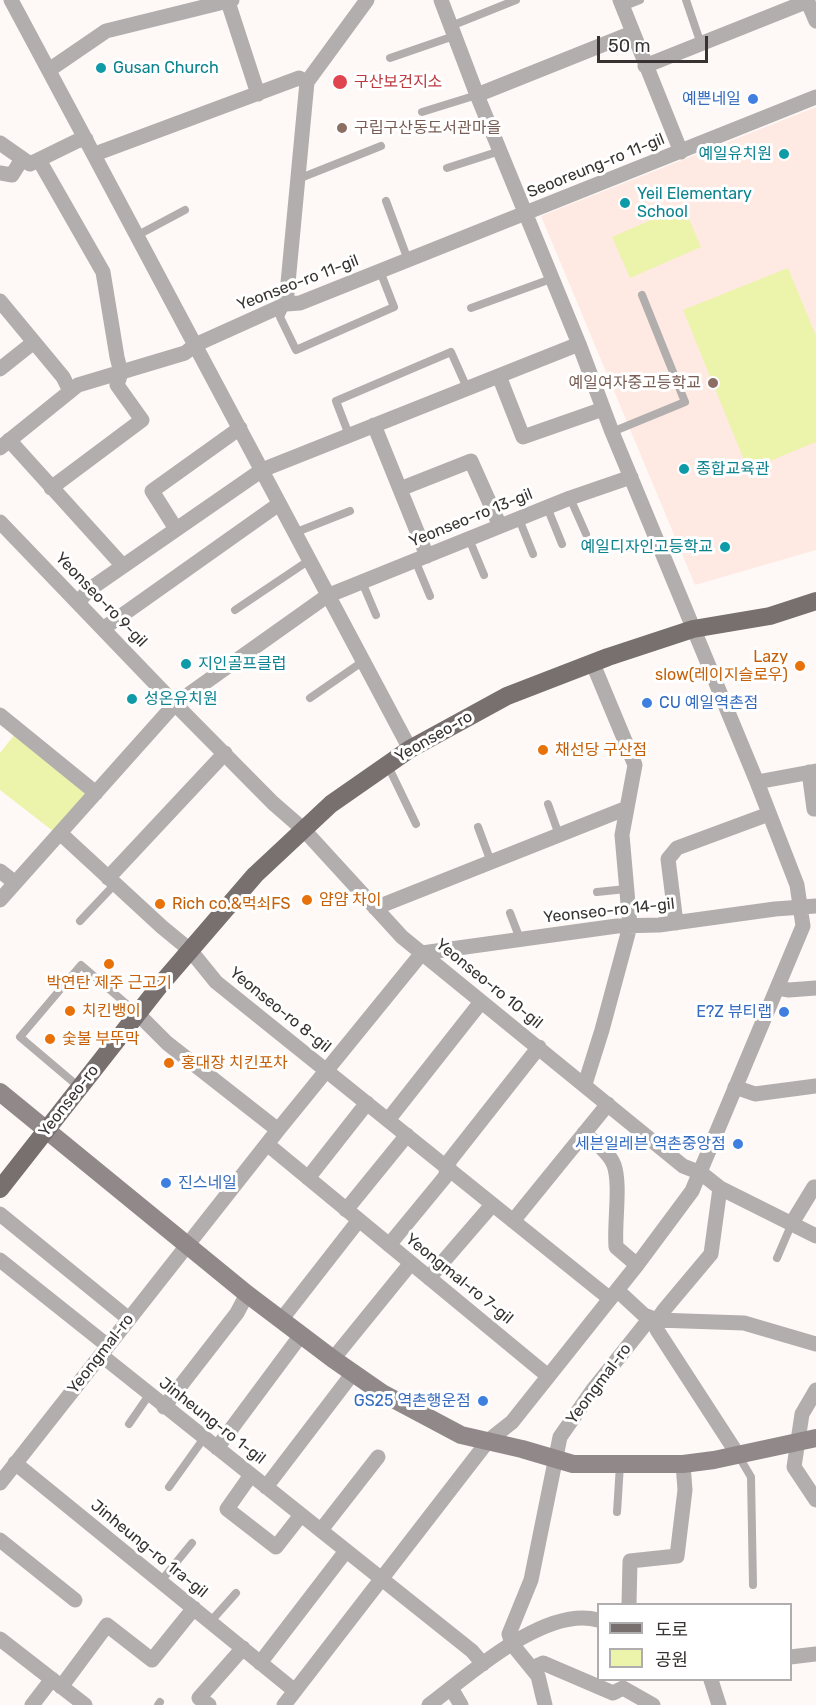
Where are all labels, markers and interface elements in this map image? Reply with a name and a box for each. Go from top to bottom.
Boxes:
scale bar [600,24,711,62]
text: 50 m [608,35,651,57]
place label: Gusan Church [113,58,219,78]
marker: Gusan Church [94,61,108,75]
place label: 구산보건지소 [354,72,442,92]
marker: 구산보건지소 [331,73,349,91]
place label: 예쁜네일 [682,89,741,109]
marker: 예쁜네일 [746,92,760,106]
place label: 구립구산동도서관마을 [354,118,501,138]
marker: 구립구산동도서관마을 [335,121,349,135]
street label: Seooreung-ro 11-gil [524,130,668,202]
place label: 예일유치원 [698,144,772,164]
marker: 예일유치원 [777,147,791,161]
place label: Yeil Elementary School [637,184,752,222]
marker: Yeil Elementary School [618,196,632,210]
street label: Yeonseo-ro 11-gil [234,251,362,315]
place label: 예일여자중고등학교 [569,373,701,393]
marker: 예일여자중고등학교 [706,376,720,390]
place label: 종합교육관 [696,459,770,479]
marker: 종합교육관 [677,462,691,476]
street label: Yeonseo-ro 13-gil [406,484,536,552]
place label: 예일디자인고등학교 [581,537,713,557]
marker: 예일디자인고등학교 [718,540,732,554]
street label: Yeonseo-ro 9-gil [51,549,151,651]
place label: Lazy slow(레이지슬로우) [655,647,788,685]
place label: 지인골프클럽 [198,654,286,674]
marker: 지인골프클럽 [179,657,193,671]
marker: Lazy slow(레이지슬로우) [793,659,807,673]
place label: 성온유치원 [144,689,218,709]
marker: 성온유치원 [125,692,139,706]
place label: CU 예일역촌점 [659,693,758,713]
marker: CU 예일역촌점 [640,696,654,710]
street label: Yeonseo-ro [392,707,476,767]
place label: 채선당 구산점 [555,740,647,760]
marker: 채선당 구산점 [536,743,550,757]
place label: 얌얌 차이 [319,890,382,910]
marker: 얌얌 차이 [300,893,314,907]
place label: Rich co.&먹쇠FS [172,894,290,914]
street label: Yeonseo-ro 14-gil [542,895,676,927]
marker: Rich co.&먹쇠FS [153,897,167,911]
street label: Yeonseo-ro 10-gil [432,935,546,1033]
marker: 박연탄 제주 근고기 [102,957,116,971]
street label: Yeonseo-ro 8-gil [225,963,335,1057]
place label: 박연탄 제주 근고기 [46,973,172,993]
place label: 치킨뱅이 [82,1001,141,1021]
place label: E?Z 뷰티랩 [696,1002,772,1022]
marker: 치킨뱅이 [63,1004,77,1018]
marker: E?Z 뷰티랩 [777,1005,791,1019]
place label: 숯불 부뚜막 [62,1029,140,1049]
marker: 숯불 부뚜막 [43,1032,57,1046]
place label: 홍대장 치킨포차 [181,1053,288,1073]
marker: 홍대장 치킨포차 [162,1056,176,1070]
street label: Yeonseo-ro [35,1061,103,1141]
place label: 세븐일레븐 역촌중앙점 [575,1134,726,1154]
marker: 세븐일레븐 역촌중앙점 [731,1137,745,1151]
place label: 진스네일 [178,1173,237,1193]
marker: 진스네일 [159,1176,173,1190]
street label: Yeongmal-ro 7-gil [401,1230,517,1328]
street label: Yeongmal-ro [64,1310,138,1398]
street label: Yeongmal-ro [562,1340,636,1428]
street label: Jinheung-ro 1-gil [155,1373,269,1469]
place label: GS25 역촌행운점 [354,1391,471,1411]
marker: GS25 역촌행운점 [476,1394,490,1408]
street label: Jinheung-ro 1ra-gil [87,1496,211,1602]
legend [597,1603,792,1681]
text: 도로 [655,1619,688,1641]
text: 공원 [655,1649,688,1671]

